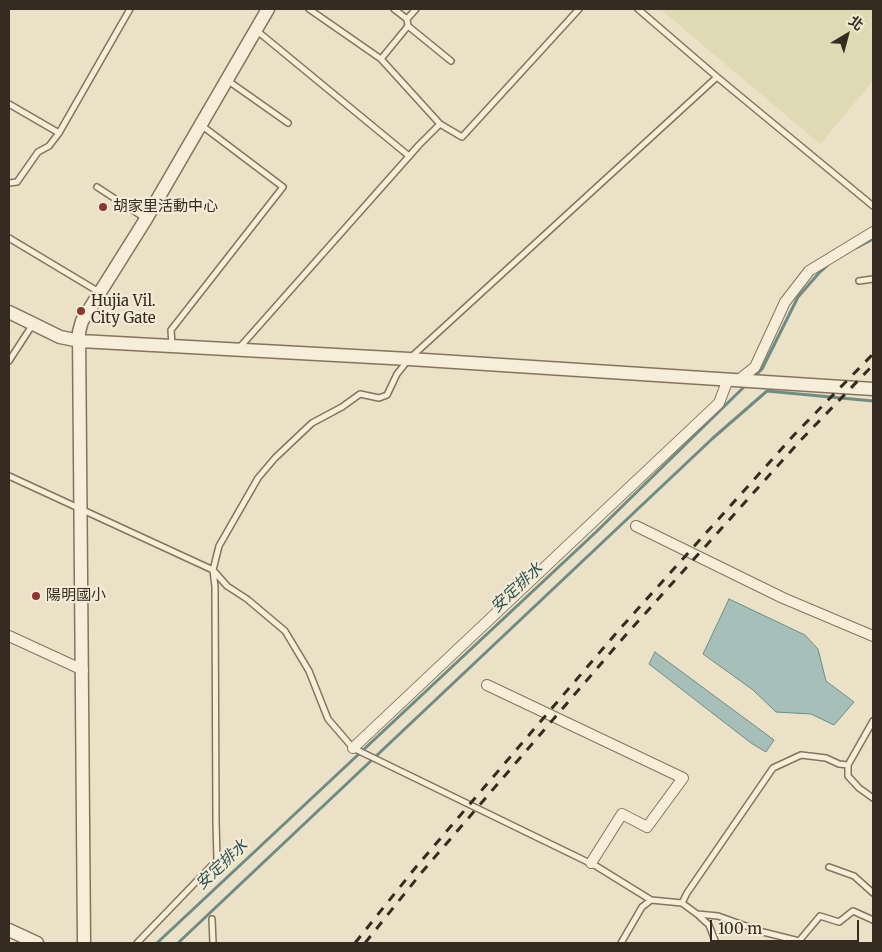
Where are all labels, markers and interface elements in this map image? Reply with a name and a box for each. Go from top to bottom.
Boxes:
north arrow [822,10,872,60]
text: 北 [845,12,867,34]
place label: 胡家里活動中心 [113,198,218,216]
marker: 胡家里活動中心 [97,201,109,213]
place label: Hujia Vil. City Gate [91,293,156,328]
marker: Hujia Vil. City Gate [75,305,87,317]
water label: 安定排水 [487,559,547,617]
place label: 陽明國小 [46,587,106,605]
marker: 陽明國小 [30,590,42,602]
water label: 安定排水 [192,836,252,894]
scale bar [712,910,861,942]
text: 100 m [718,919,762,938]

